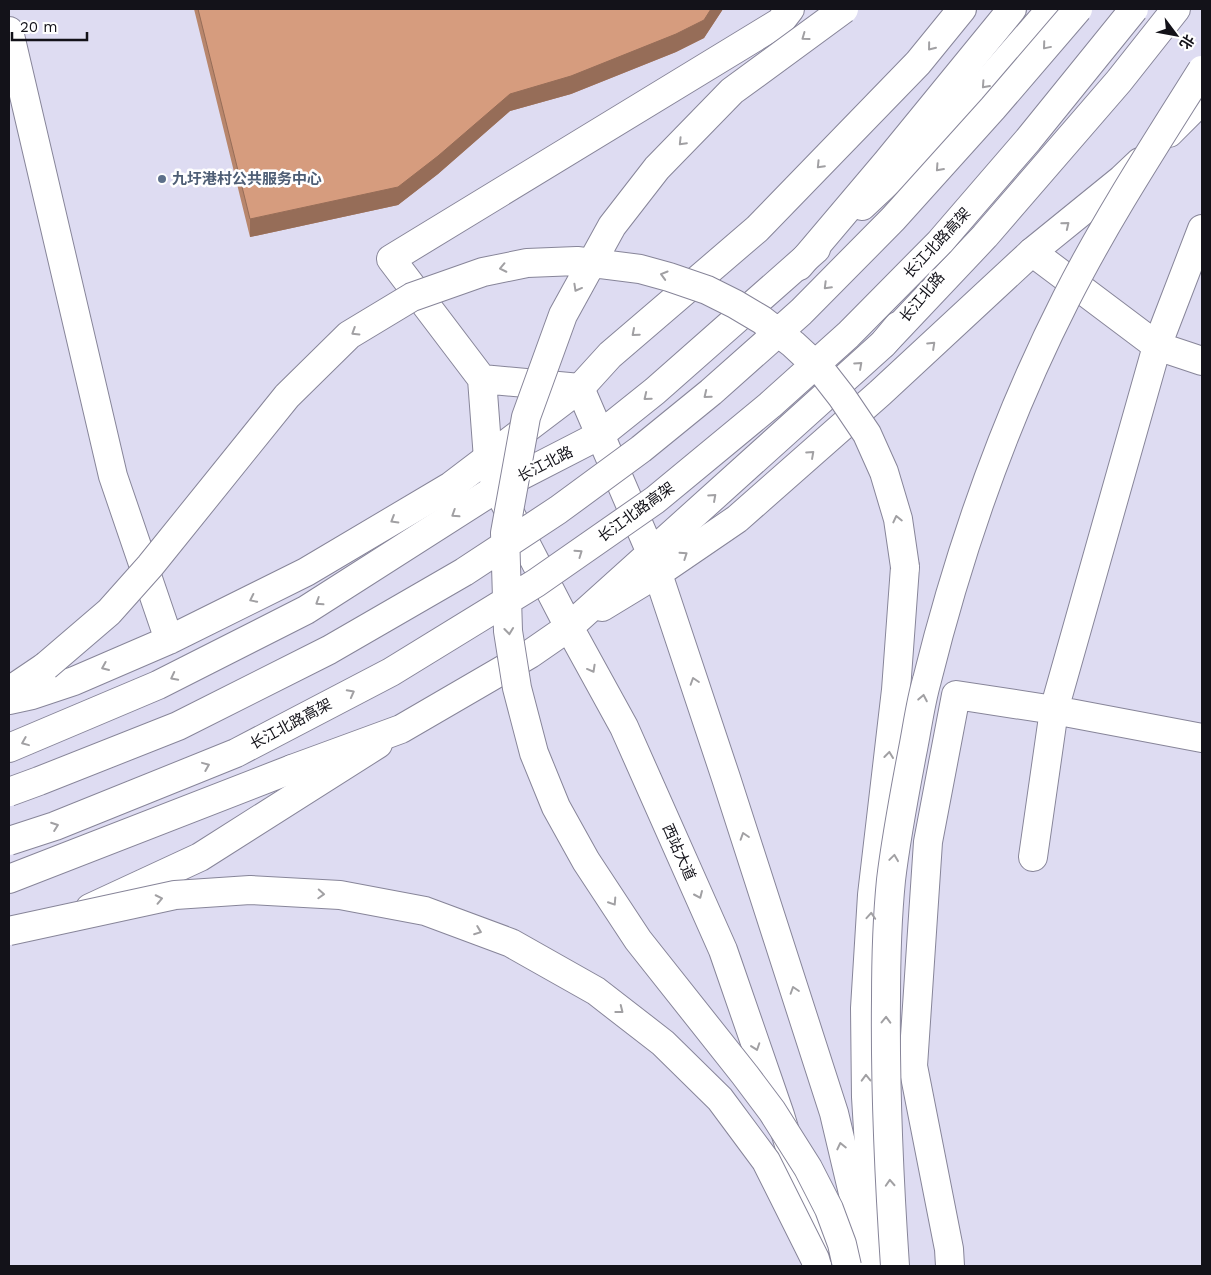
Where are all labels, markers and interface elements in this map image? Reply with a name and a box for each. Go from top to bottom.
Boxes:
scale bar [12,10,88,42]
north arrow [1151,10,1201,60]
text: 20 m [20,18,58,36]
one-way arrow [801,31,811,40]
text: 北 [1177,32,1198,52]
one-way arrow [1044,40,1052,49]
one-way arrow [928,41,937,50]
one-way arrow [982,80,991,89]
one-way arrow [679,137,688,146]
one-way arrow [817,159,826,168]
one-way arrow [936,163,945,172]
place label: 九圩港村公共服务中心 [172,170,322,188]
marker: 九圩港村公共服务中心 [156,173,168,185]
street label: 长江北路高架 [900,204,974,282]
one-way arrow [1060,223,1069,231]
one-way arrow [499,262,508,273]
street label: 长江北路 [896,268,948,326]
one-way arrow [660,271,668,281]
one-way arrow [824,280,833,289]
one-way arrow [574,283,584,292]
one-way arrow [352,326,361,335]
one-way arrow [632,328,641,337]
one-way arrow [926,342,935,351]
one-way arrow [854,362,863,371]
one-way arrow [704,390,713,399]
one-way arrow [644,392,653,401]
street label: 长江北路 [514,442,576,486]
one-way arrow [806,451,815,460]
street label: 长江北路高架 [594,478,678,546]
one-way arrow [707,494,716,503]
one-way arrow [452,508,461,518]
one-way arrow [391,513,400,523]
one-way arrow [892,514,903,523]
one-way arrow [573,550,583,559]
one-way arrow [679,552,688,561]
one-way arrow [249,593,258,603]
one-way arrow [315,596,324,605]
one-way arrow [503,627,514,635]
one-way arrow [101,661,110,672]
one-way arrow [586,664,596,673]
one-way arrow [171,671,180,681]
one-way arrow [689,677,699,686]
one-way arrow [346,689,355,699]
one-way arrow [917,694,927,703]
street label: 长江北路高架 [247,695,335,753]
one-way arrow [22,736,30,746]
one-way arrow [883,750,894,758]
one-way arrow [201,761,210,772]
street label: 西站大道 [659,821,699,883]
one-way arrow [50,822,59,832]
one-way arrow [740,832,750,840]
one-way arrow [889,854,899,862]
one-way arrow [317,889,325,900]
one-way arrow [692,890,703,899]
one-way arrow [155,894,163,904]
one-way arrow [606,897,616,906]
one-way arrow [865,912,876,920]
one-way arrow [473,925,482,935]
one-way arrow [790,986,800,995]
one-way arrow [614,1004,623,1012]
one-way arrow [880,1016,891,1024]
one-way arrow [751,1042,761,1051]
one-way arrow [861,1074,871,1082]
one-way arrow [836,1141,847,1150]
one-way arrow [884,1178,895,1186]

